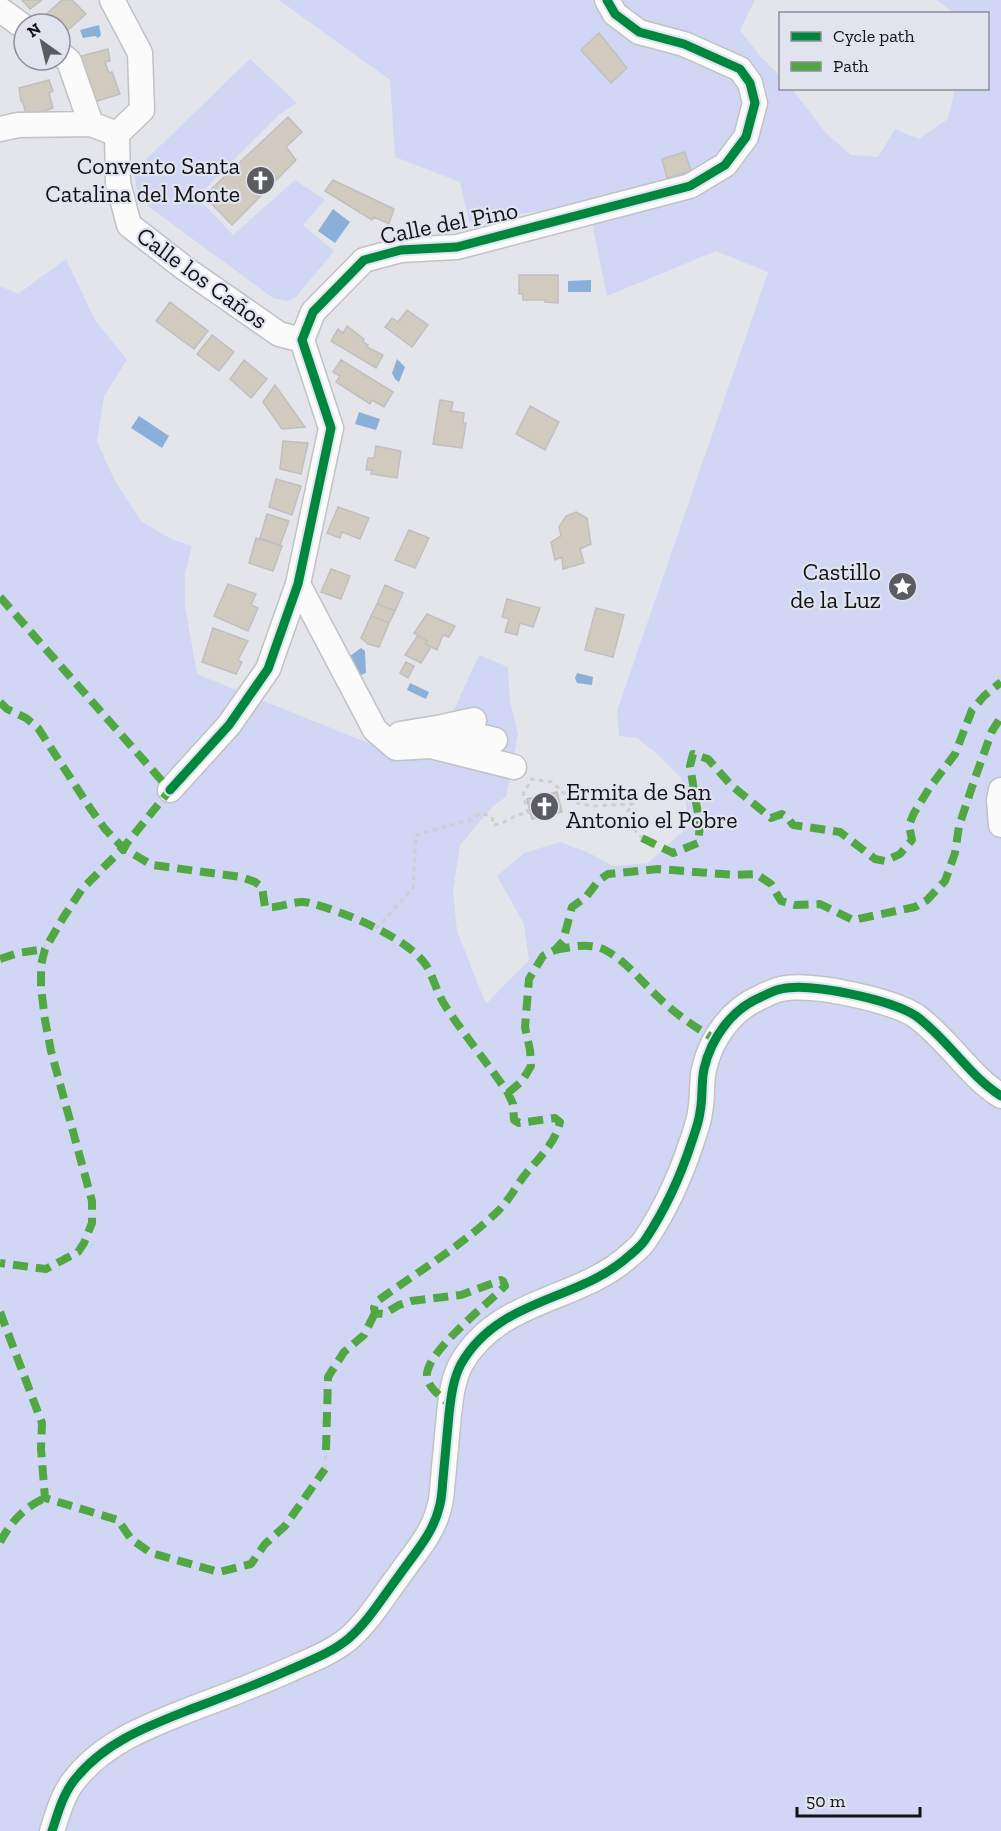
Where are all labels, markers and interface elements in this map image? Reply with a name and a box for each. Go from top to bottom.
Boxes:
north arrow [12,12,72,72]
legend [779,12,989,90]
text: N [24,19,44,41]
text: Cycle path [833,25,915,47]
text: Path [833,55,869,77]
place label: Convento Santa Catalina del Monte [45,151,240,208]
church icon: Convento Santa Catalina del Monte [245,164,277,196]
street label: Calle del Pino [378,195,520,250]
street label: Calle los Caños [131,220,273,335]
place label: Castillo de la Luz [790,557,881,614]
place icon: Castillo de la Luz [886,570,918,602]
place label: Ermita de San Antonio el Pobre [566,777,738,834]
church icon: Ermita de San Antonio el Pobre [529,790,561,822]
scale bar [797,1780,920,1818]
text: 50 m [806,1790,846,1812]

